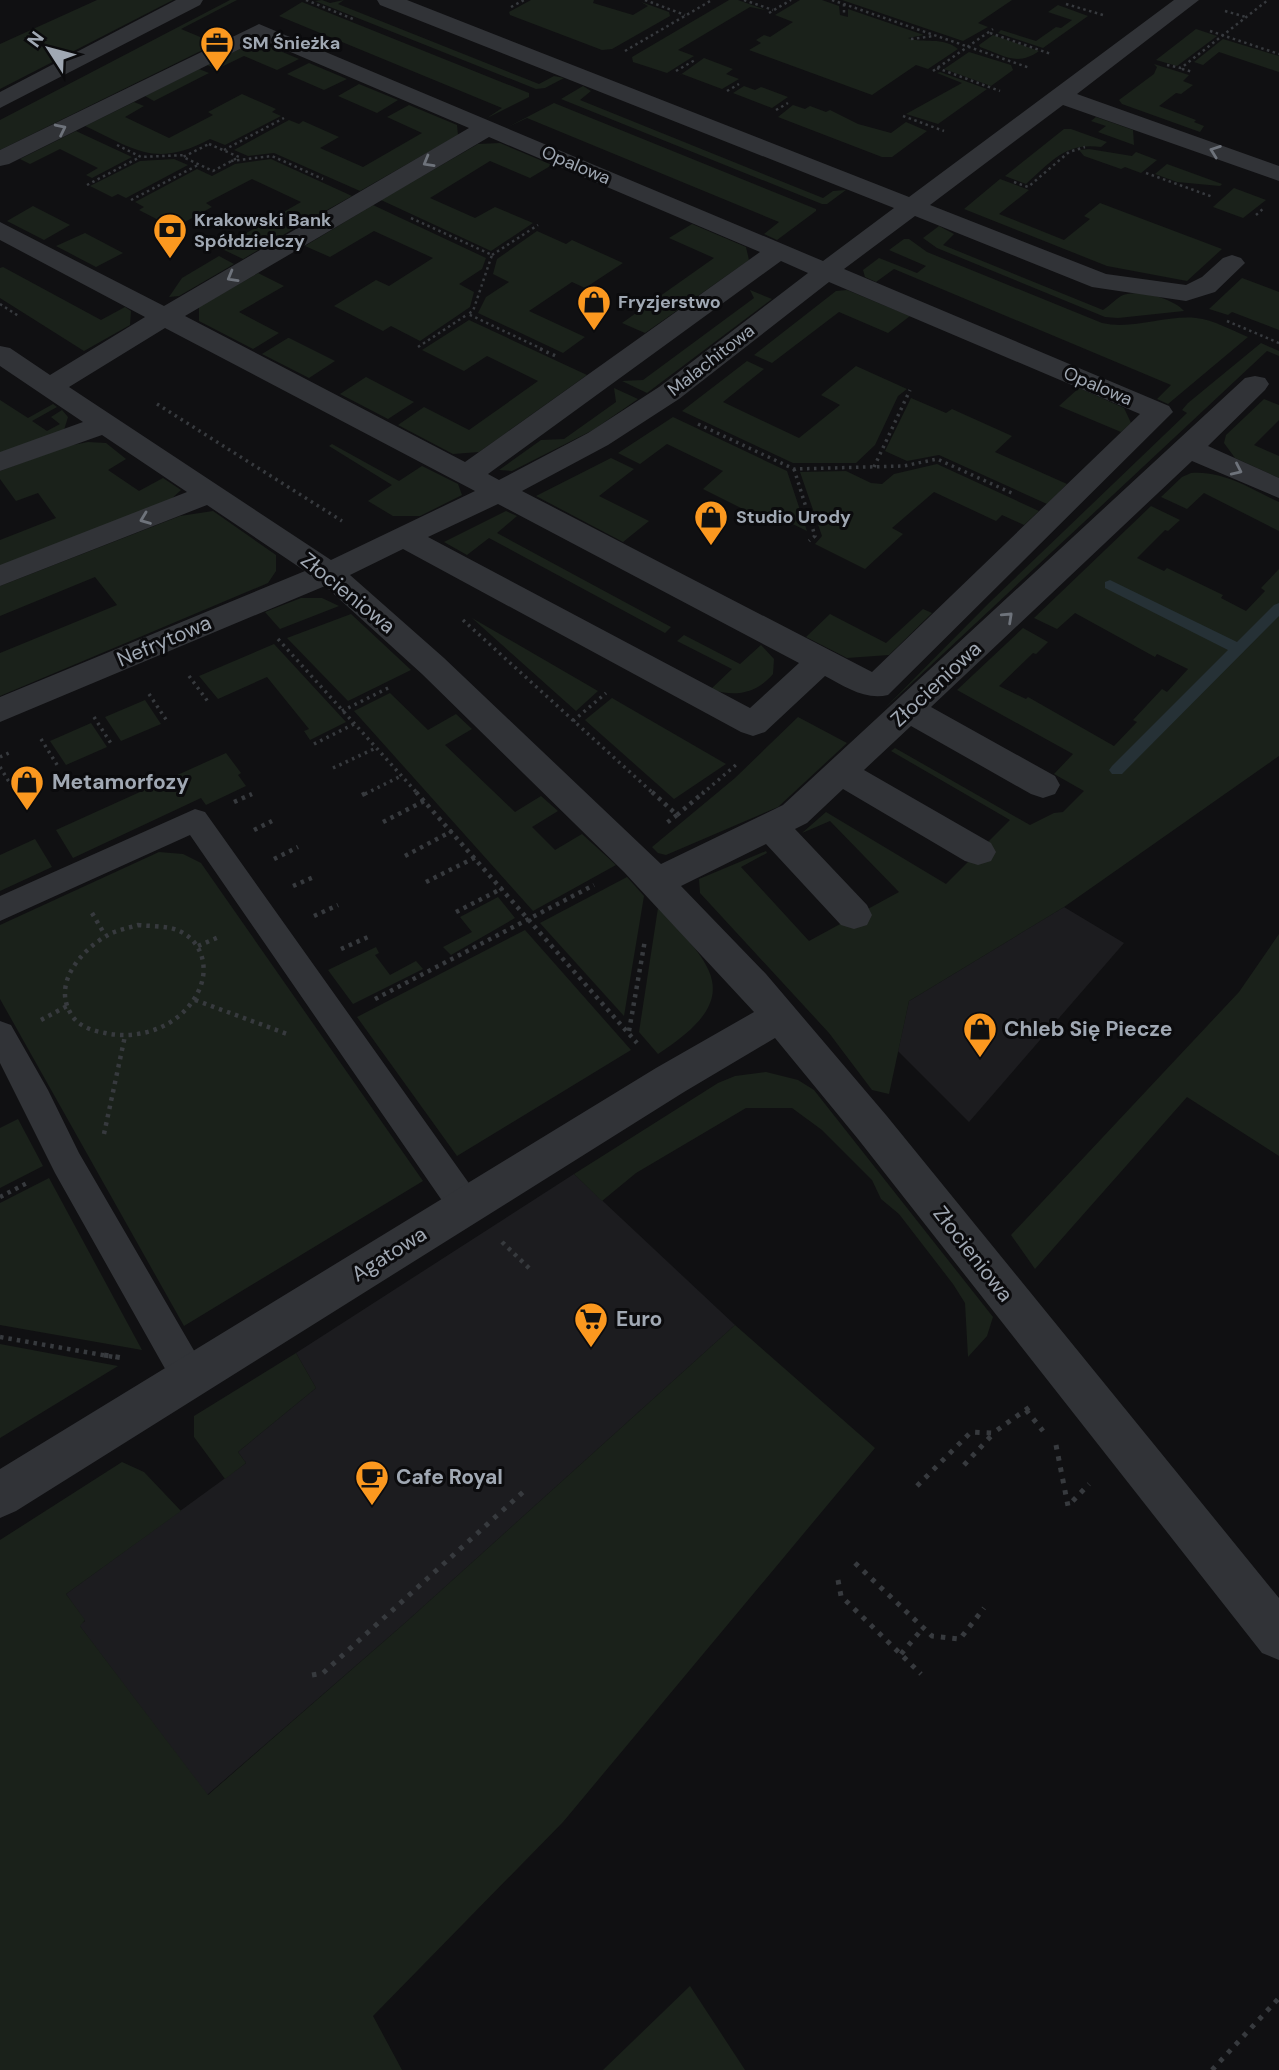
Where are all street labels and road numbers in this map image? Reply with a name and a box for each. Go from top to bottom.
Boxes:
street label: Opalowa [538,140,614,190]
street label: Malachitowa [663,319,759,401]
street label: Opalowa [1060,361,1136,411]
street label: Złocieniowa [295,546,401,640]
street label: Nefrytowa [112,609,216,673]
street label: Złocieniowa [885,635,987,733]
street label: Złocieniowa [927,1200,1019,1308]
street label: Agatowa [346,1220,432,1288]

